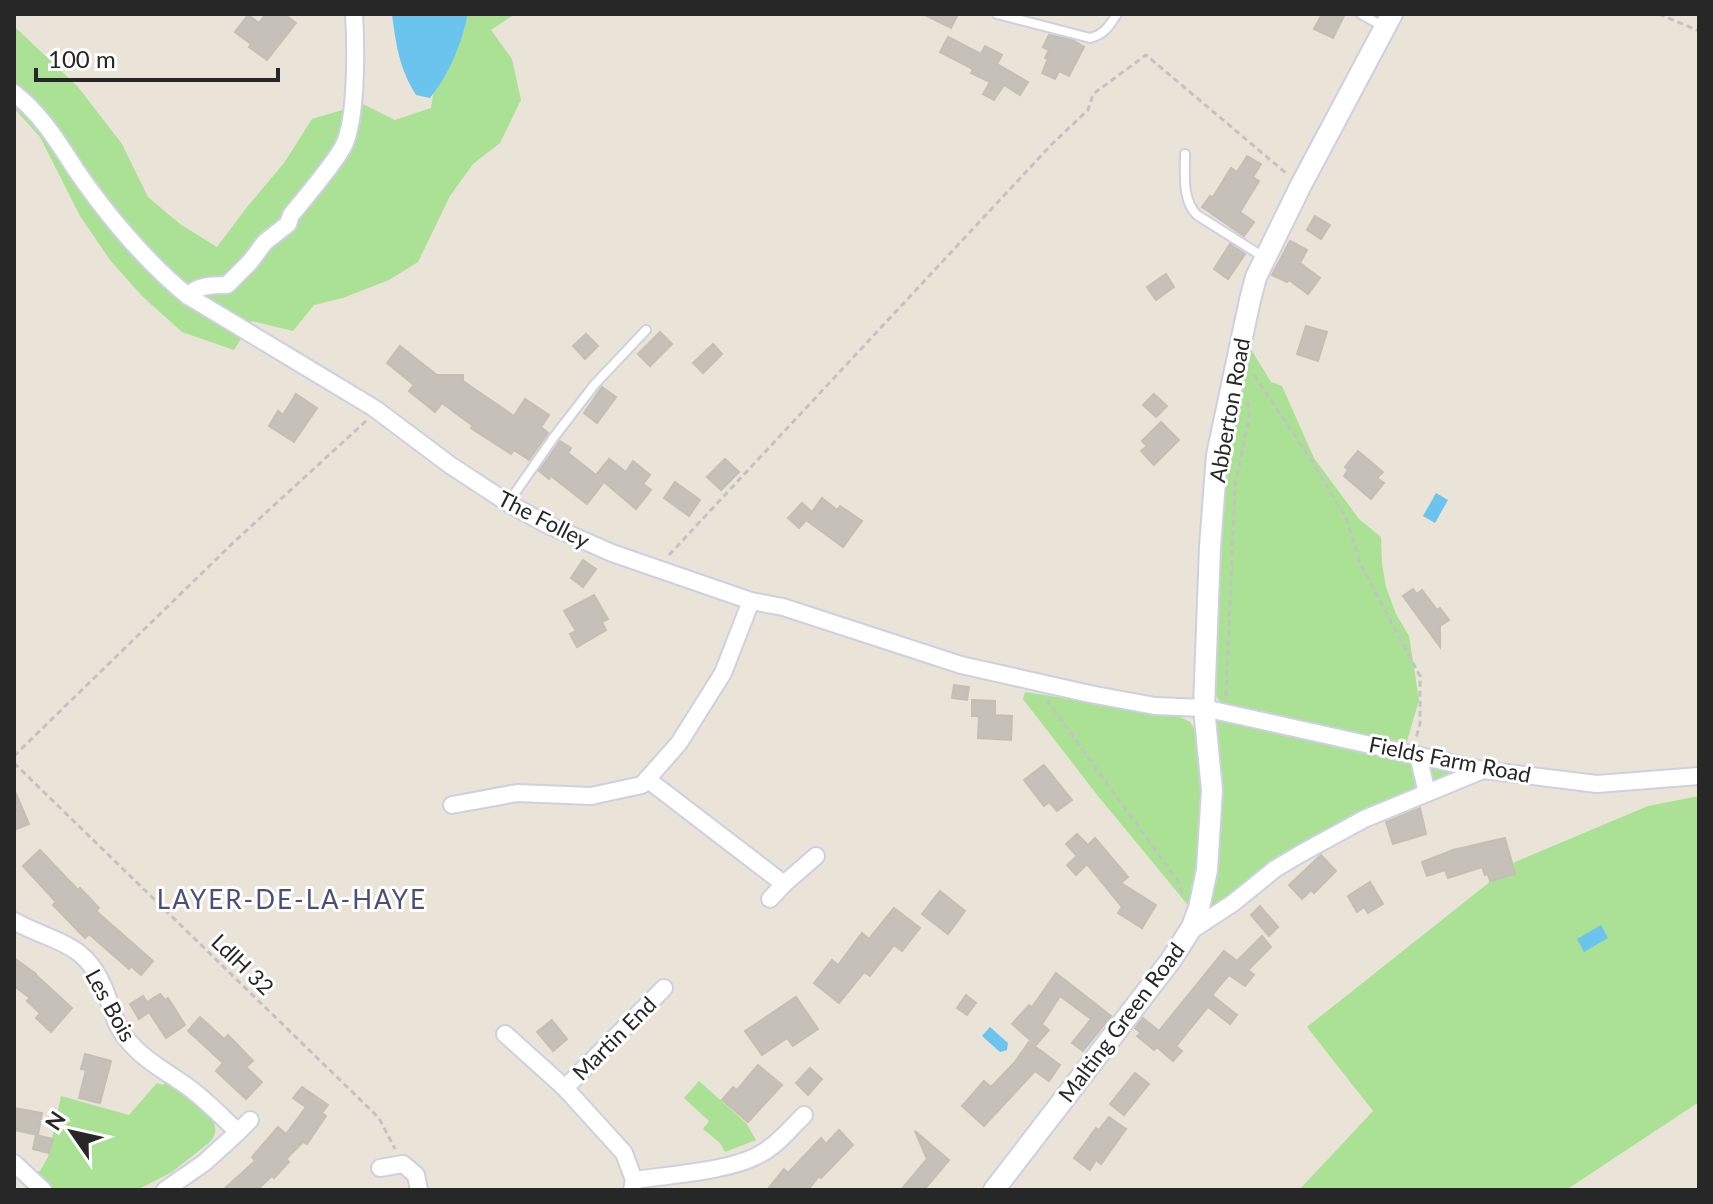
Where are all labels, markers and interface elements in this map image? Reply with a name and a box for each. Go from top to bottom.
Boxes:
scale bar [36,32,278,82]
text: 100 m [48,44,116,73]
street label: Abberton Road [1203,336,1255,484]
street label: The Folley [494,484,595,554]
street label: Fields Farm Road [1367,730,1533,788]
district label: LAYER-DE-LA-HAYE [157,883,427,915]
street label: LdlH 32 [206,928,280,1000]
street label: Malting Green Road [1052,937,1190,1107]
street label: Les Bois [80,964,142,1046]
street label: Martin End [566,990,662,1086]
north arrow [32,1092,112,1172]
text: N [39,1106,71,1135]

